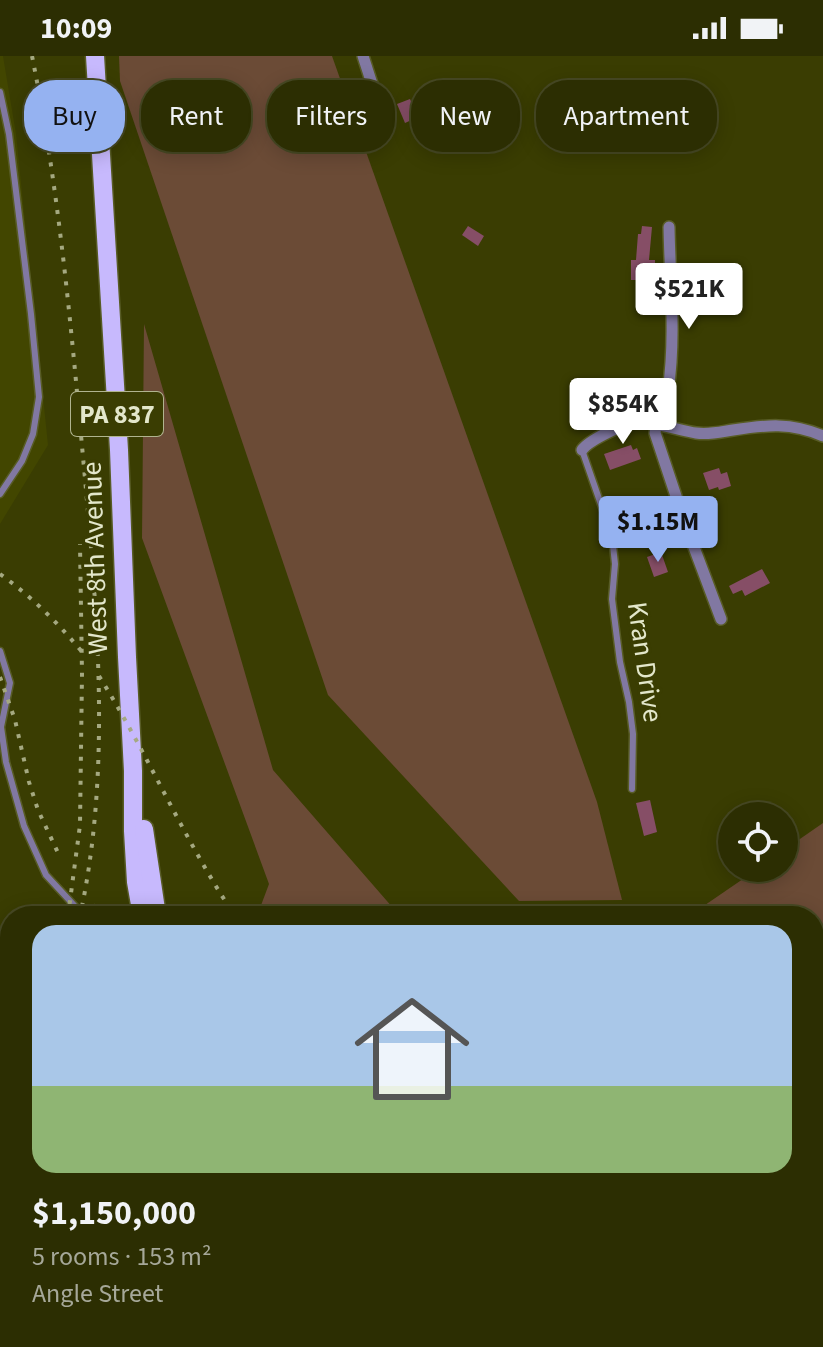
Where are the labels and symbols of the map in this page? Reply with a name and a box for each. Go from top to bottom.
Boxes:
pin: $521K [633,263,745,331]
pin: $854K [567,378,679,446]
road number: PA 837 [71,392,163,436]
street label: West 8th Avenue [72,461,118,655]
pin: $1.15M [593,496,723,564]
street label: Kran Drive [617,599,673,725]

